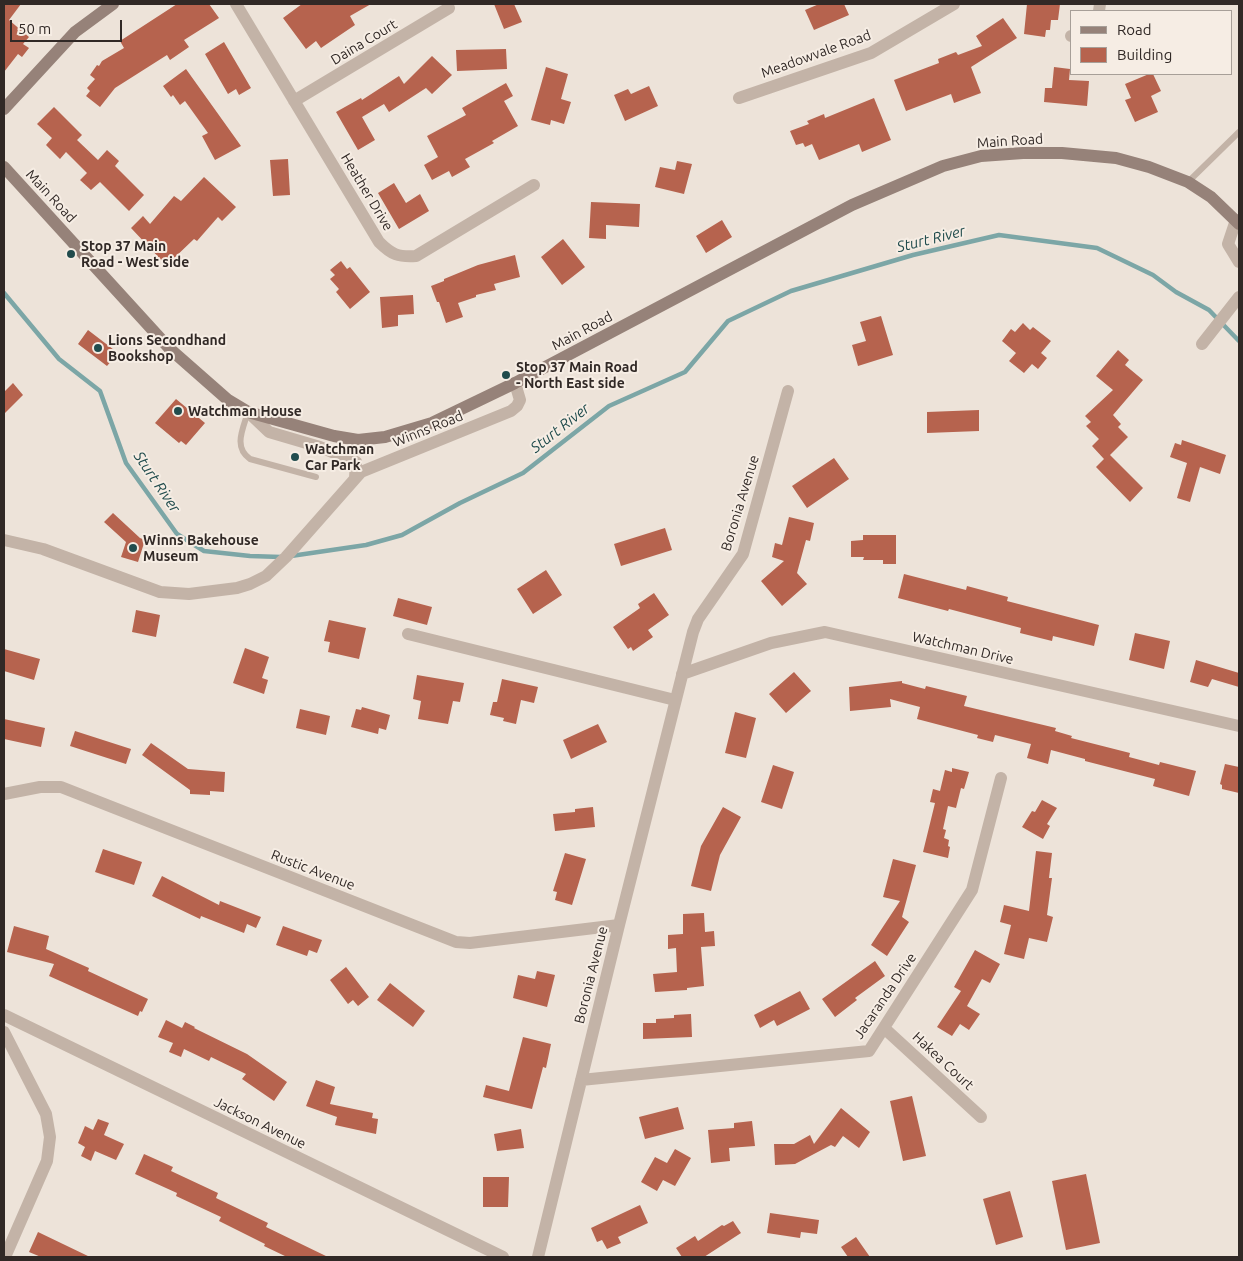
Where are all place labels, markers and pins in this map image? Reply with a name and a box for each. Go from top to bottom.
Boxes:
place label: Stop 37 Main Road - West side [81,238,189,270]
marker: Stop 37 Main Road - West side [65,248,77,260]
place label: Lions Secondhand Bookshop [108,332,226,364]
marker: Lions Secondhand Bookshop [92,342,104,354]
place label: Stop 37 Main Road - North East side [516,359,638,392]
marker: Stop 37 Main Road - North East side [500,369,512,381]
place label: Watchman House [188,403,302,419]
marker: Watchman House [172,405,184,417]
place label: Watchman Car Park [305,441,374,474]
marker: Watchman Car Park [289,451,301,463]
place label: Winns Bakehouse Museum [143,532,259,564]
marker: Winns Bakehouse Museum [127,542,139,554]

